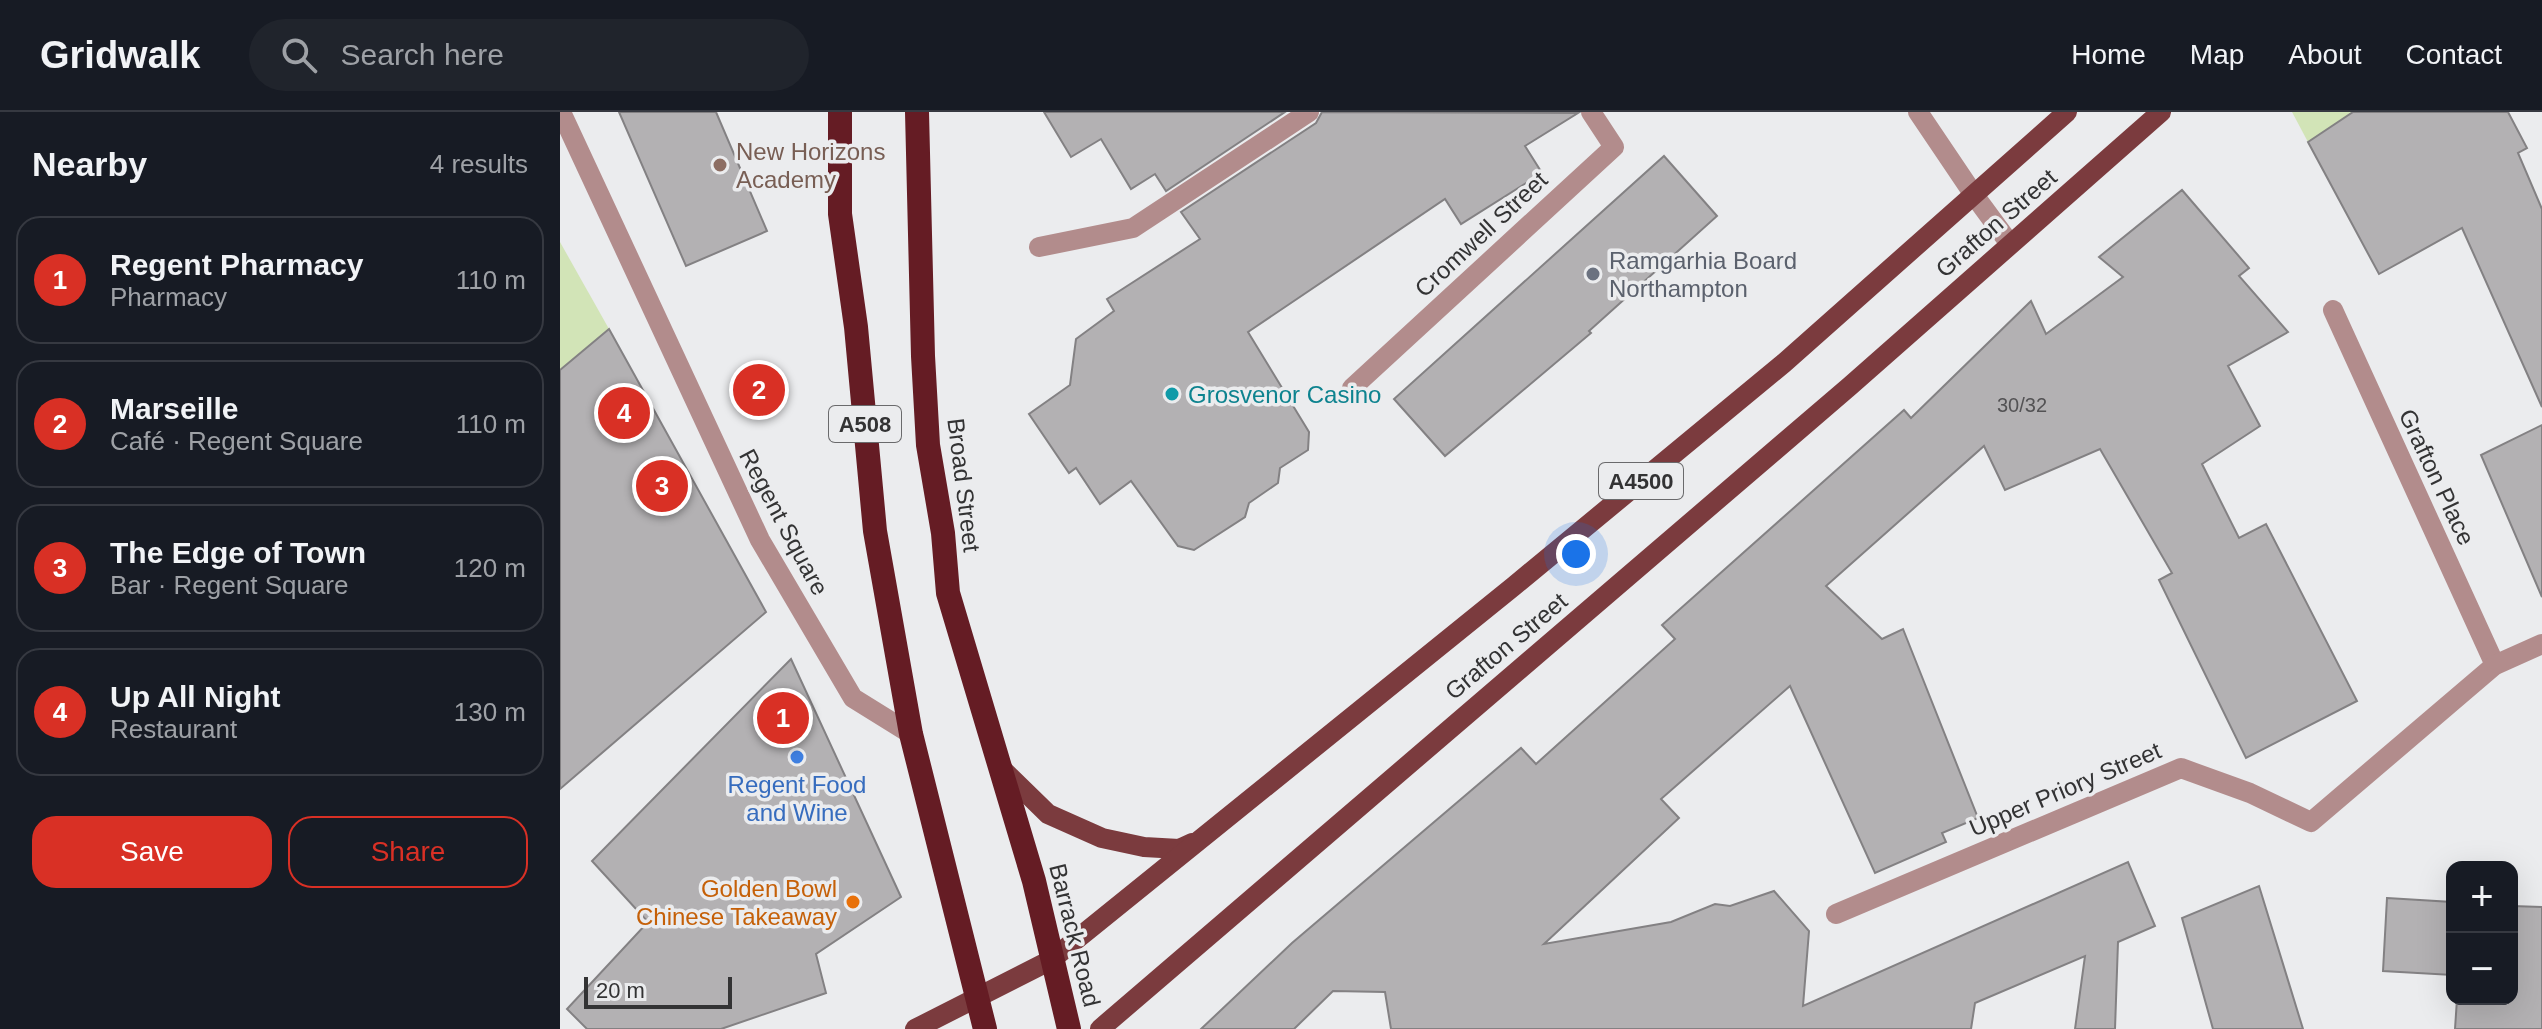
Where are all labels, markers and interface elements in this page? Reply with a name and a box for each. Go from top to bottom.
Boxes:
search box [249,19,809,91]
icon: search [277,33,321,77]
text: Gridwalk [40,34,201,76]
text: Search here [341,38,504,71]
text: Home [2071,39,2146,70]
text: Map [2190,39,2244,70]
text: About [2288,39,2362,70]
text: Contact [2406,39,2502,70]
place label: New Horizons Academy [736,138,885,193]
text: Nearby [32,145,147,183]
text: 4 results [430,149,528,179]
marker: New Horizons Academy [711,156,729,174]
street label: Grafton Street [1930,163,2062,283]
street label: Cromwell Street [1409,166,1553,302]
place label: Ramgarhia Board Northampton [1609,247,1797,302]
text: Regent Pharmacy [110,248,363,281]
text: 1 [53,265,67,295]
text: 110 m [456,265,526,295]
marker: Ramgarhia Board Northampton [1584,265,1602,283]
text: Pharmacy [110,282,227,312]
pin: 2 [733,360,785,420]
place label: Grosvenor Casino [1188,381,1381,408]
pin: 4 [598,383,650,443]
marker: Grosvenor Casino [1163,385,1181,403]
text: Marseille [110,392,238,425]
house number: 30/32 [1997,394,2047,416]
street label: Grafton Place [2394,405,2480,549]
road number: A508 [829,406,901,442]
text: 2 [53,409,67,439]
text: 110 m [456,409,526,439]
street label: Broad Street [942,416,986,554]
text: Café · Regent Square [110,426,363,456]
street label: Regent Square [734,444,834,600]
pin: 3 [636,456,688,516]
road number: A4500 [1599,463,1683,499]
your location [1556,534,1596,574]
text: The Edge of Town [110,536,366,569]
text: 3 [53,553,67,583]
text: 120 m [454,553,526,583]
text: Bar · Regent Square [110,570,348,600]
street label: Grafton Street [1440,587,1573,705]
text: Up All Night [110,680,281,713]
pin: 1 [757,688,809,748]
text: 4 [53,697,67,727]
text: 130 m [454,697,526,727]
text: Restaurant [110,714,237,744]
street label: Upper Priory Street [1965,736,2165,842]
marker: Regent Food and Wine [788,748,806,766]
place label: Regent Food and Wine [728,771,866,826]
button: Save [32,816,272,888]
button: Share [288,816,528,888]
street label: Barrack Road [1044,861,1106,1009]
map controls [2446,861,2518,1005]
button: + [2446,861,2518,933]
place label: Golden Bowl Chinese Takeaway [636,875,837,930]
marker: Golden Bowl Chinese Takeaway [844,893,862,911]
button: − [2446,933,2518,1005]
scale bar [584,973,732,1009]
text: 20 m [596,978,645,1003]

